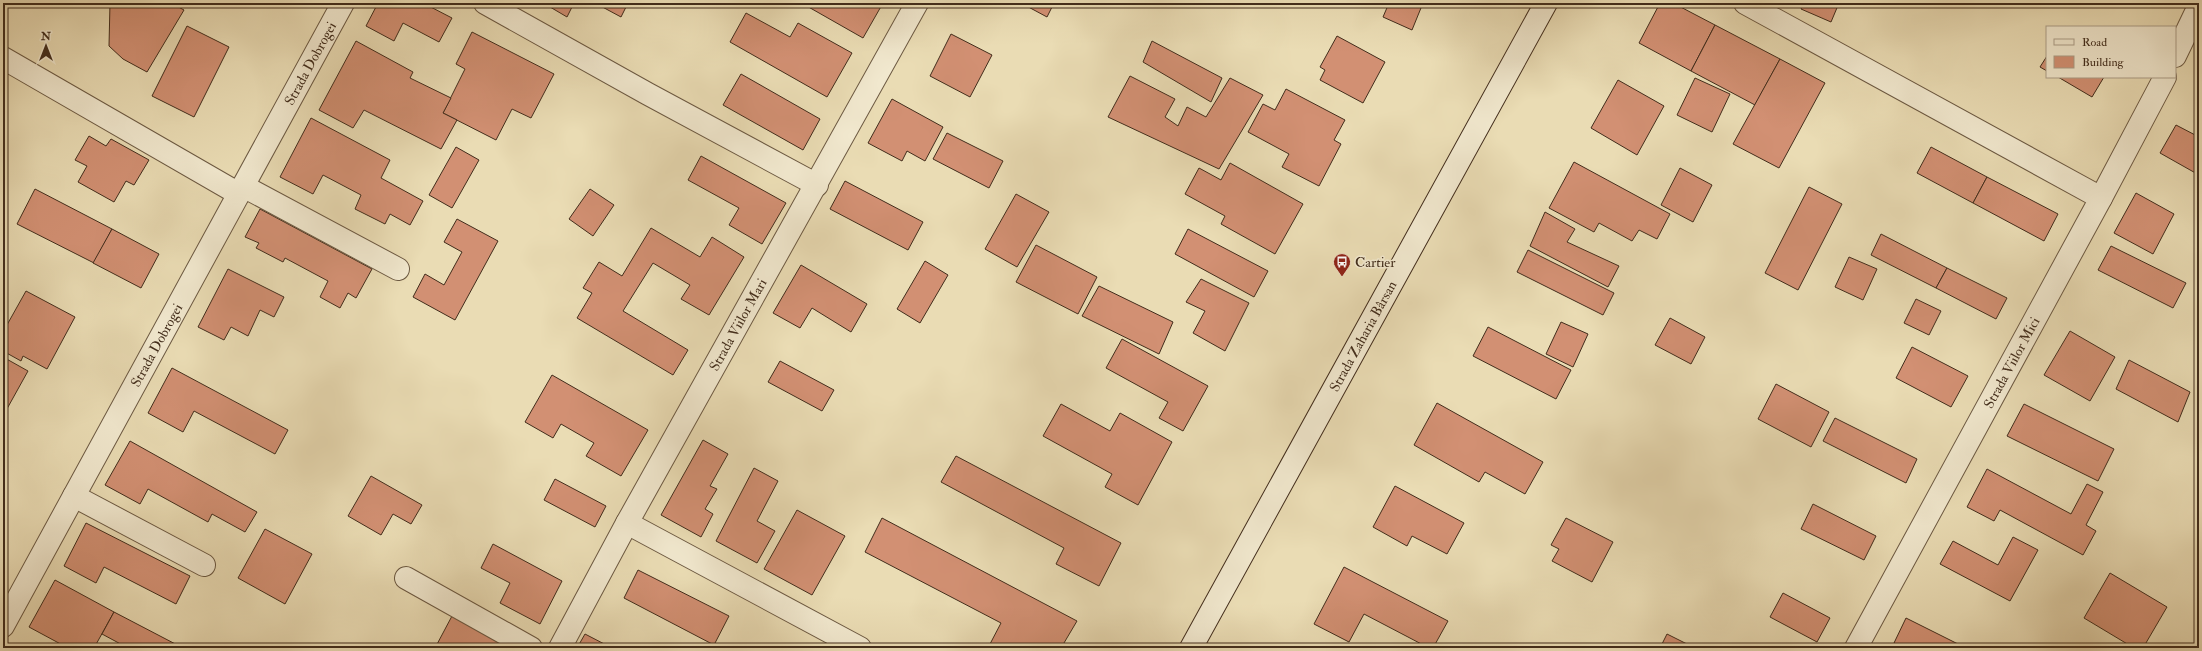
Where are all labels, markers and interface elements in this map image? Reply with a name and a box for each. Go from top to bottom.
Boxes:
street label: Strada Dobrogei [280,19,340,108]
north arrow [26,26,66,66]
legend [2046,26,2176,78]
text: N [40,30,52,43]
text: Road [2082,35,2107,50]
text: Building [2082,55,2125,70]
bus stop icon: Cartier [1332,252,1352,277]
place label: Cartier [1355,254,1396,271]
street label: Strada Viilor Mari [705,275,770,374]
street label: Strada Zaharia Bârsan [1325,278,1400,395]
street label: Strada Dobrogei [127,300,186,390]
street label: Strada Viilor Mici [1980,314,2043,411]

